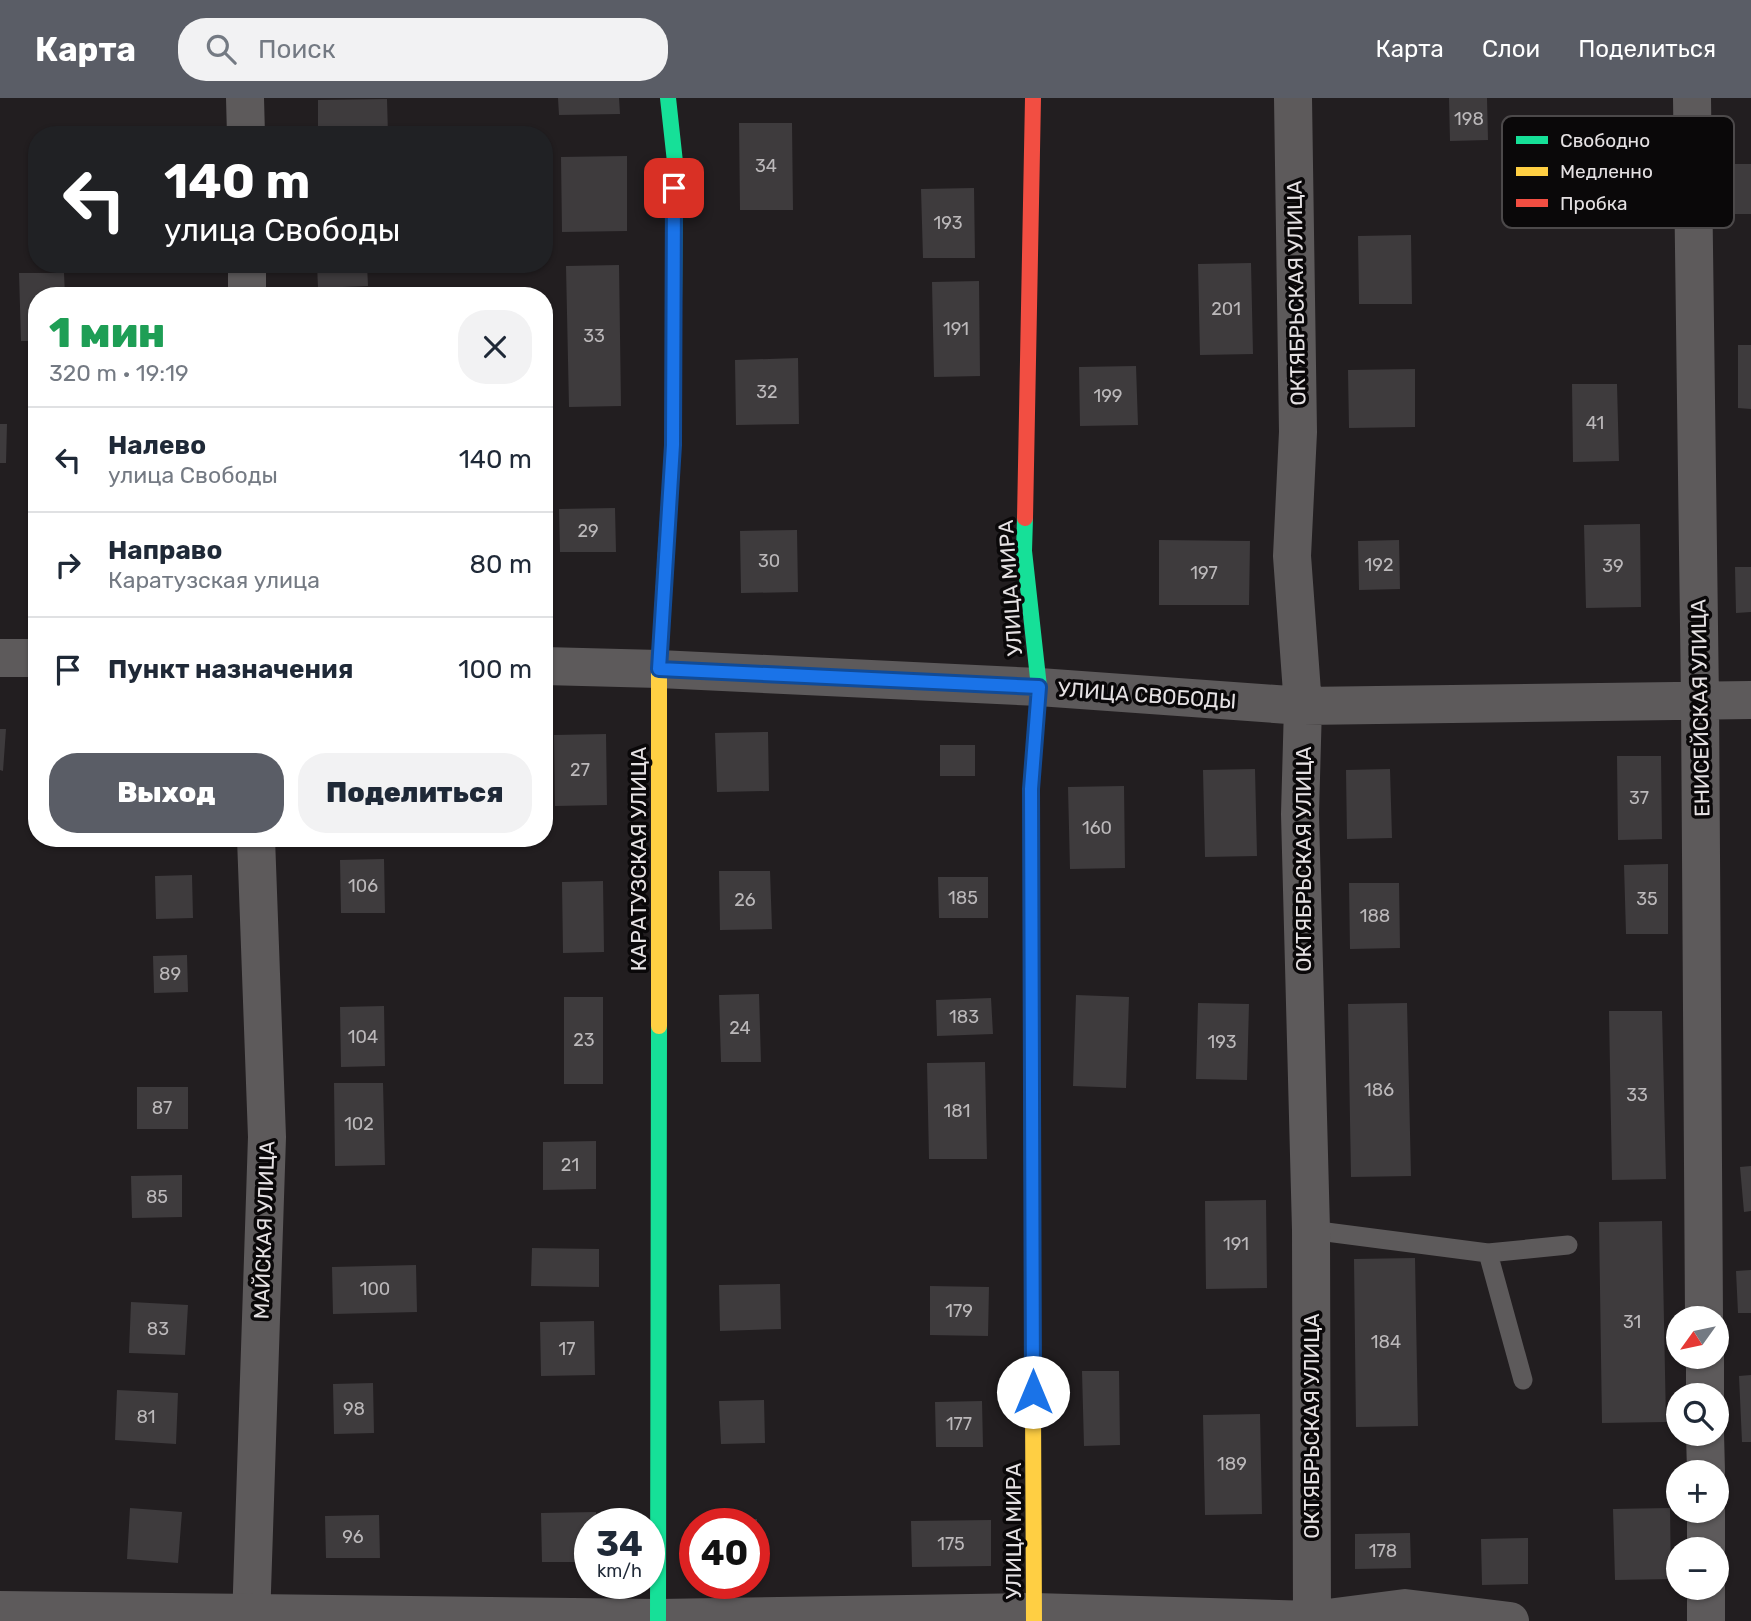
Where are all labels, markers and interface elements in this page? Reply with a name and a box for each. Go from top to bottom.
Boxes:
search box [178,18,668,81]
text: Карта [35,30,136,69]
icon: search [202,30,240,68]
text: Поиск [258,34,336,65]
text: Карта [1375,35,1444,63]
text: Слои [1482,35,1540,63]
text: Поделиться [1578,35,1716,63]
house number: 198 [1454,108,1484,130]
legend [1502,116,1734,228]
text: Свободно [1560,129,1650,152]
text: 140 m [164,152,310,210]
icon: left [49,154,140,245]
house number: 34 [755,155,777,177]
pin [644,158,704,218]
text: Медленно [1560,160,1653,183]
icon: arrive [655,169,693,207]
street label: ОКТЯБРЬСКАЯ УЛИЦА [1282,180,1310,406]
text: Пробка [1560,192,1628,215]
text: улица Свободы [164,211,400,249]
house number: 193 [934,212,962,234]
house number: 201 [1211,298,1241,320]
text: 1 мин [49,308,165,358]
button: close [458,310,532,384]
house number: 191 [943,318,969,340]
house number: 33 [583,325,605,347]
text: 320 m · 19:19 [49,359,189,387]
house number: 32 [756,381,778,403]
house number: 199 [1093,385,1123,407]
house number: 41 [1586,412,1604,434]
text: Налево [108,430,206,461]
icon: left [49,441,87,479]
text: 140 m [459,444,532,475]
text: улица Свободы [108,461,278,489]
street label: УЛИЦА МИРА [993,519,1027,657]
house number: 29 [577,520,599,542]
text: Направо [108,535,222,566]
icon: right [49,546,87,584]
text: 80 m [469,549,532,580]
house number: 30 [758,550,780,572]
house number: 192 [1365,554,1393,576]
house number: 39 [1602,555,1624,577]
house number: 197 [1190,562,1218,584]
text: Каратузская улица [108,566,320,594]
street label: ЕНИСЕЙСКАЯ УЛИЦА [1686,599,1714,817]
icon: arrive [49,651,87,689]
text: Пункт назначения [108,654,353,685]
text: 100 m [458,654,532,685]
street label: УЛИЦА СВОБОДЫ [1057,676,1237,714]
street label: ОКТЯБРЬСКАЯ УЛИЦА [1291,746,1316,972]
street label: КАРАТУЗСКАЯ УЛИЦА [626,747,651,971]
button: Выход [49,753,284,833]
button: Поделиться [298,753,532,833]
house number: 27 [570,759,590,781]
house number: 37 [1629,787,1649,809]
house number: 160 [1082,817,1112,839]
house number: 106 [348,875,378,897]
house number: 185 [948,887,978,909]
house number: 35 [1636,888,1658,910]
house number: 26 [734,889,756,911]
house number: 188 [1360,905,1390,927]
house number: 89 [159,963,181,985]
house number: 183 [949,1006,979,1028]
house number: 24 [729,1017,751,1039]
house number: 104 [348,1026,378,1048]
house number: 23 [573,1029,595,1051]
house number: 193 [1208,1031,1236,1053]
house number: 186 [1364,1079,1394,1101]
house number: 33 [1626,1084,1648,1106]
house number: 87 [152,1097,172,1119]
house number: 181 [944,1100,970,1122]
house number: 102 [344,1113,374,1135]
street label: МАЙСКАЯ УЛИЦА [248,1140,280,1320]
house number: 21 [561,1154,579,1176]
house number: 85 [146,1186,168,1208]
house number: 191 [1223,1233,1249,1255]
house number: 100 [360,1278,390,1300]
house number: 179 [945,1300,973,1322]
north arrow [1666,1306,1729,1368]
map controls [1666,1306,1729,1600]
house number: 31 [1623,1311,1641,1333]
street label: ОКТЯБРЬСКАЯ УЛИЦА [1299,1313,1324,1539]
house number: 83 [147,1318,169,1340]
house number: 184 [1371,1331,1401,1353]
house number: 17 [559,1338,575,1360]
position arrow [996,1355,1070,1429]
button: search [1666,1383,1729,1446]
house number: 98 [343,1398,365,1420]
house number: 81 [136,1406,156,1428]
house number: 177 [946,1413,972,1435]
house number: 189 [1217,1453,1247,1475]
button: + [1666,1460,1729,1523]
street label: УЛИЦА МИРА [1001,1463,1026,1599]
speed limit sign: 40 [679,1508,770,1599]
text: 34 [596,1523,643,1565]
house number: 96 [342,1526,364,1548]
house number: 175 [937,1533,965,1555]
button: − [1666,1537,1729,1600]
house number: 178 [1369,1540,1397,1562]
text: km/h [597,1560,642,1582]

